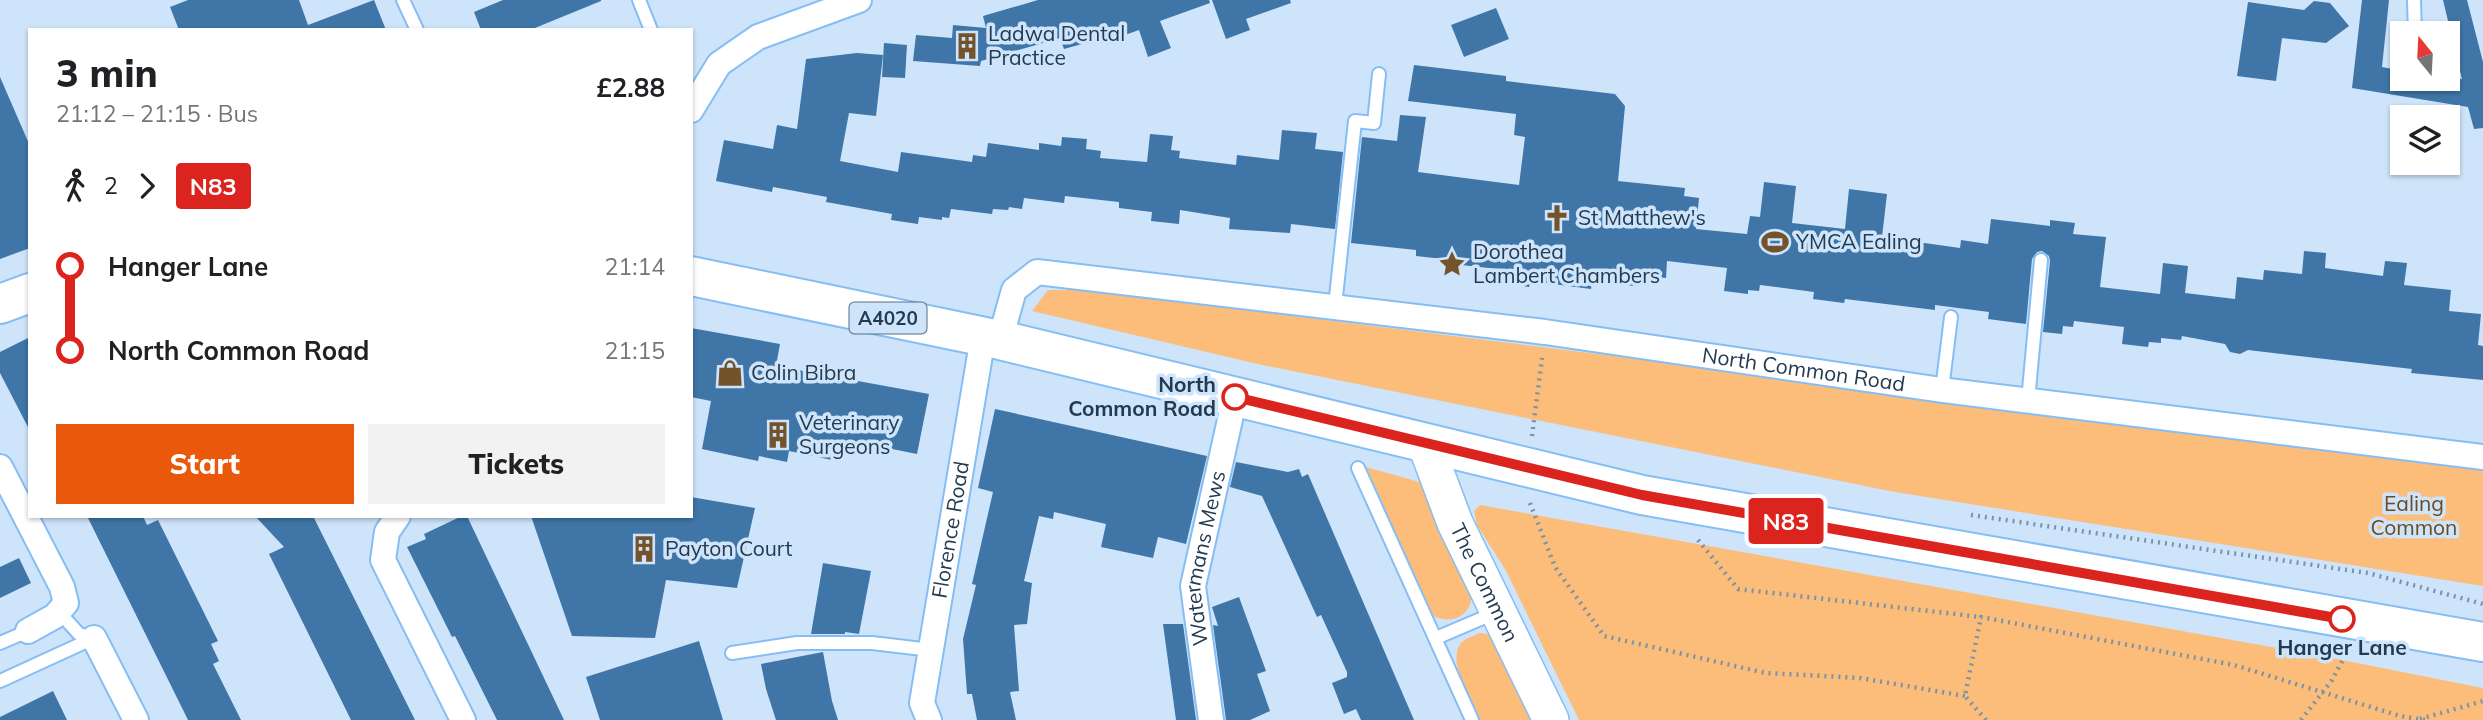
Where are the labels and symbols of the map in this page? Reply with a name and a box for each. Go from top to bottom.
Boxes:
place label: Ladwa Dental Practice [988,20,1125,70]
north arrow [2390,21,2460,91]
building icon: Ladwa Dental Practice [952,31,982,61]
church icon: St Matthew's [1542,203,1572,233]
place label: St Matthew's [1578,204,1706,230]
sports icon: YMCA Ealing [1760,227,1790,257]
place label: YMCA Ealing [1795,228,1922,254]
place label: Dorothea Lambert Chambers [1473,238,1660,288]
place icon: Dorothea Lambert Chambers [1437,249,1467,279]
road number: A4020 [850,302,926,334]
street label: North Common Road [1700,341,1907,396]
shop icon: Colin Bibra [715,358,745,388]
place label: Colin Bibra [751,359,856,385]
place label: North Common Road [1068,371,1216,421]
marker: North Common Road [1222,384,1248,410]
place label: Veterinary Surgeons [799,409,899,459]
building icon: Veterinary Surgeons [763,420,793,450]
street label: Florence Road [926,459,974,600]
street label: Watermans Mews [1179,468,1230,648]
park label: Ealing Common [2371,490,2457,540]
line badge: N83 [1746,498,1826,544]
street label: The Common [1445,519,1525,646]
building icon: Payton Court [629,534,659,564]
place label: Payton Court [665,535,792,561]
marker: Hanger Lane [2329,606,2355,632]
place label: Hanger Lane [2277,634,2407,660]

